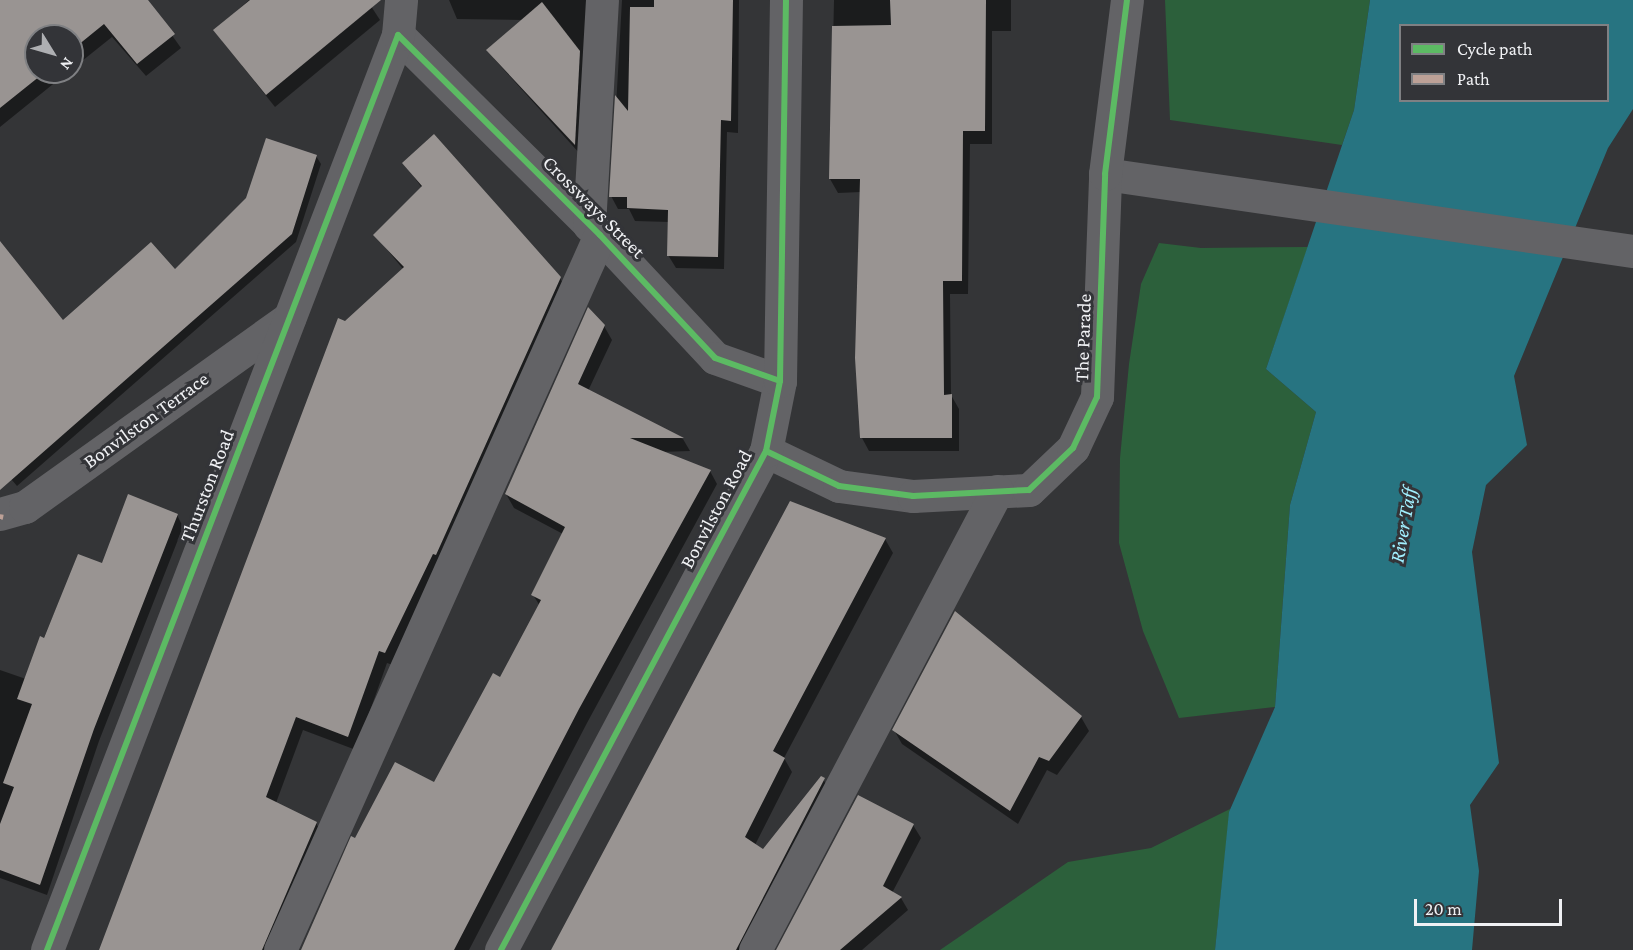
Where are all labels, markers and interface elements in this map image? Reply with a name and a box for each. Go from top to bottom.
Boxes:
north arrow [24,24,84,84]
legend [1399,24,1609,102]
text: Cycle path [1457,39,1532,59]
text: N [57,54,77,73]
text: Path [1457,69,1490,89]
street label: Crossways Street [538,151,650,263]
street label: The Parade [1069,293,1097,383]
street label: Bonvilston Terrace [79,366,213,474]
street label: Thurston Road [175,426,239,546]
street label: Bonvilston Road [675,446,757,572]
water label: River Taff [1384,485,1422,565]
scale bar [1417,887,1566,925]
text: 20 m [1425,899,1462,919]

